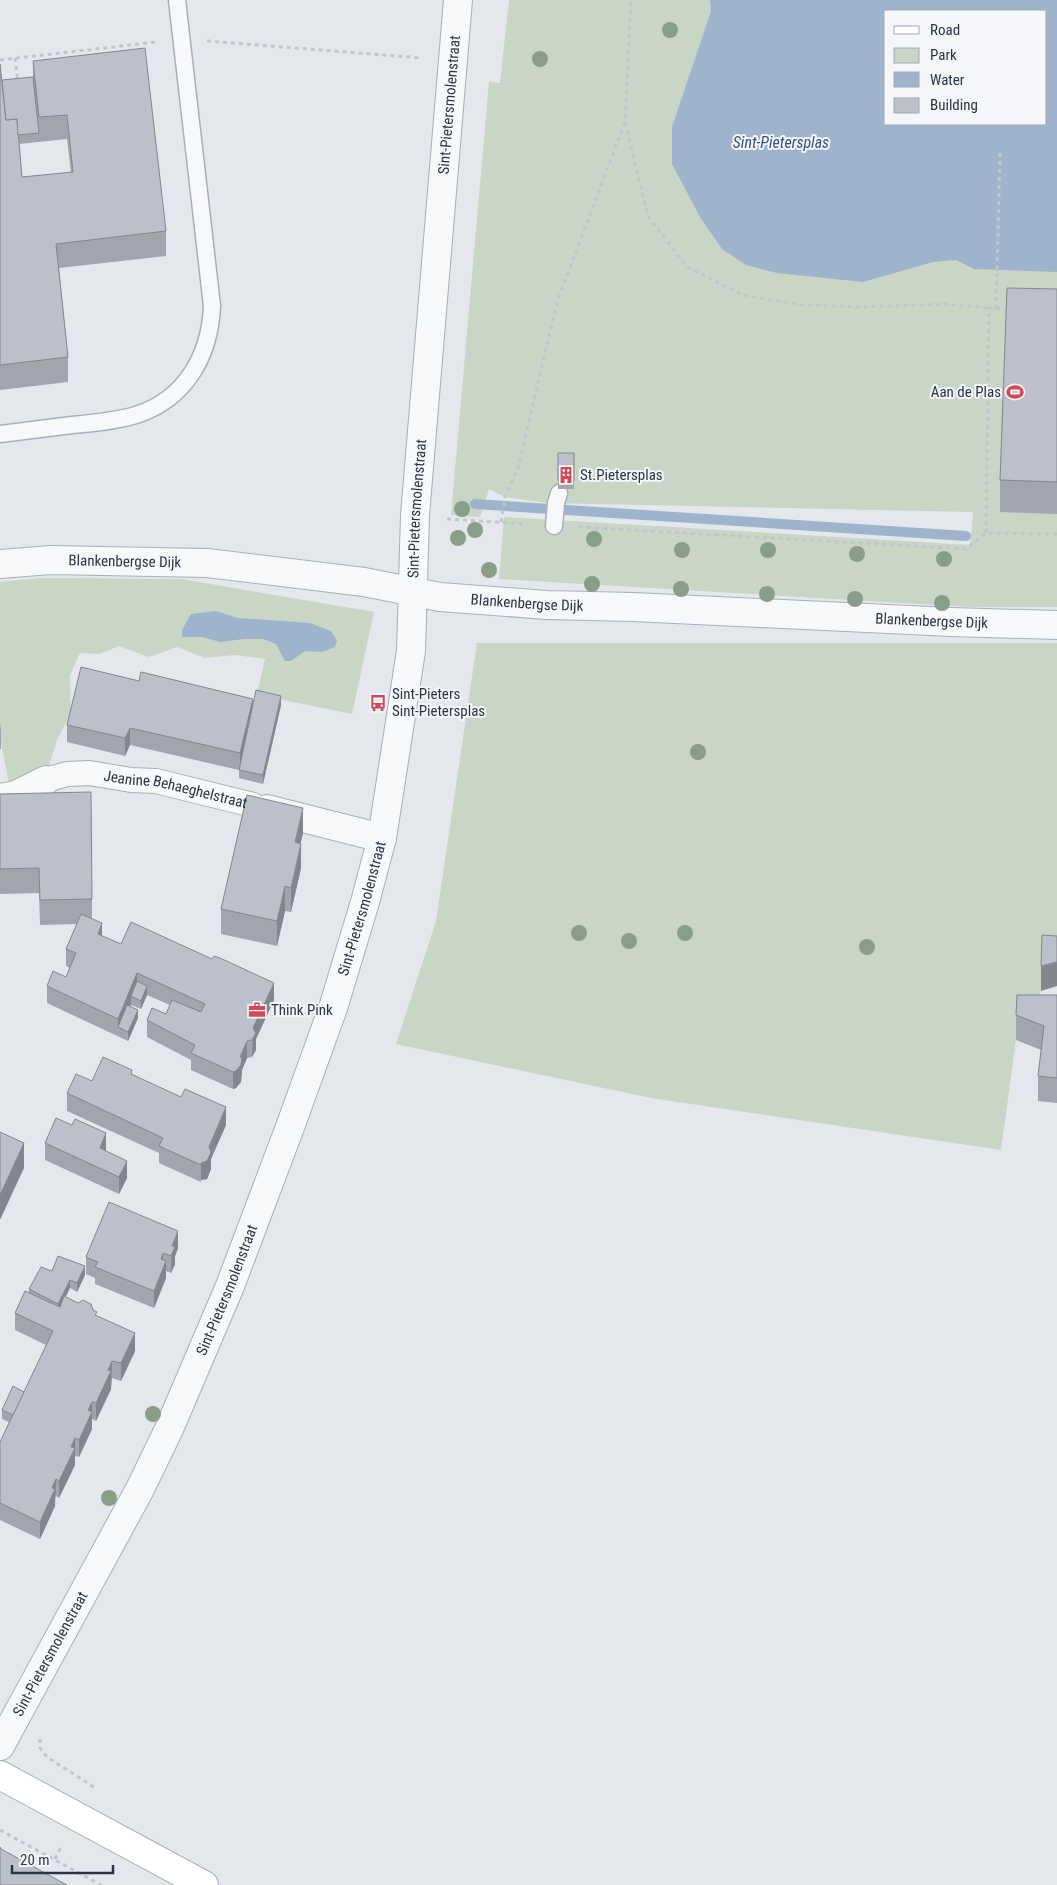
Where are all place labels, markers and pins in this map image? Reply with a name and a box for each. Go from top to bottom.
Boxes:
sports icon: Aan de Plas [1005,382,1025,402]
place label: Aan de Plas [931,383,1001,401]
building icon: St.Pietersplas [556,465,576,485]
place label: St.Pietersplas [580,466,663,484]
place label: Sint-Pieters Sint-Pietersplas [392,685,485,720]
bus stop icon: Sint-Pieters Sint-Pietersplas [368,693,388,713]
office icon: Think Pink [247,1000,267,1020]
place label: Think Pink [271,1001,333,1019]

